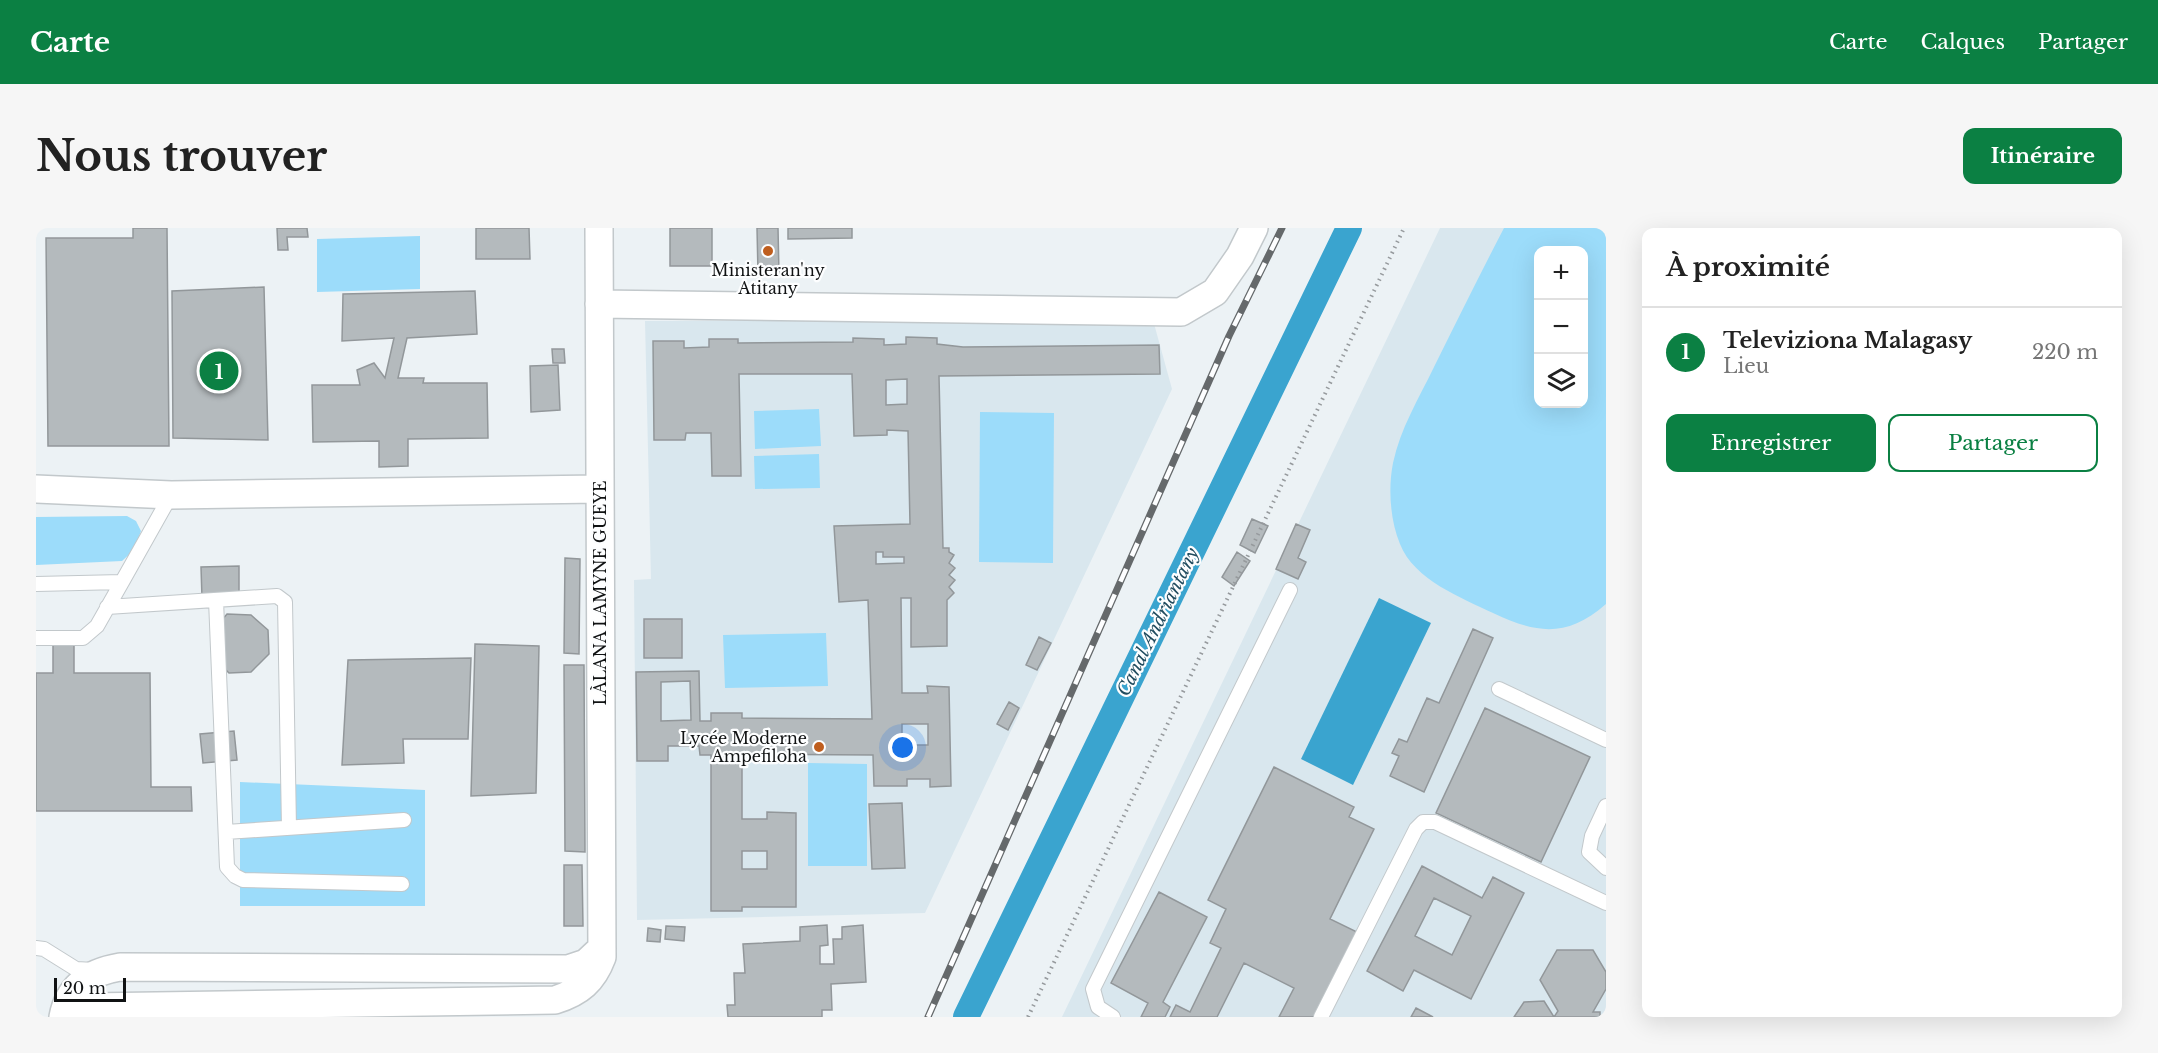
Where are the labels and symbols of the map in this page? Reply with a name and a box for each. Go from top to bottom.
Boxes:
marker: Ministeran'ny Atitany [761,244,775,258]
place label: Ministeran'ny Atitany [711,260,825,298]
pin: 1 [200,348,238,394]
street label: LÀLANA LAMYNE GUEYE [590,481,610,705]
water label: Canal Andriantany [1113,544,1204,700]
place label: Lycée Moderne Ampefiloha [680,728,807,766]
your location [888,733,917,762]
marker: Lycée Moderne Ampefiloha [812,740,826,754]
scale bar [54,975,126,1002]

